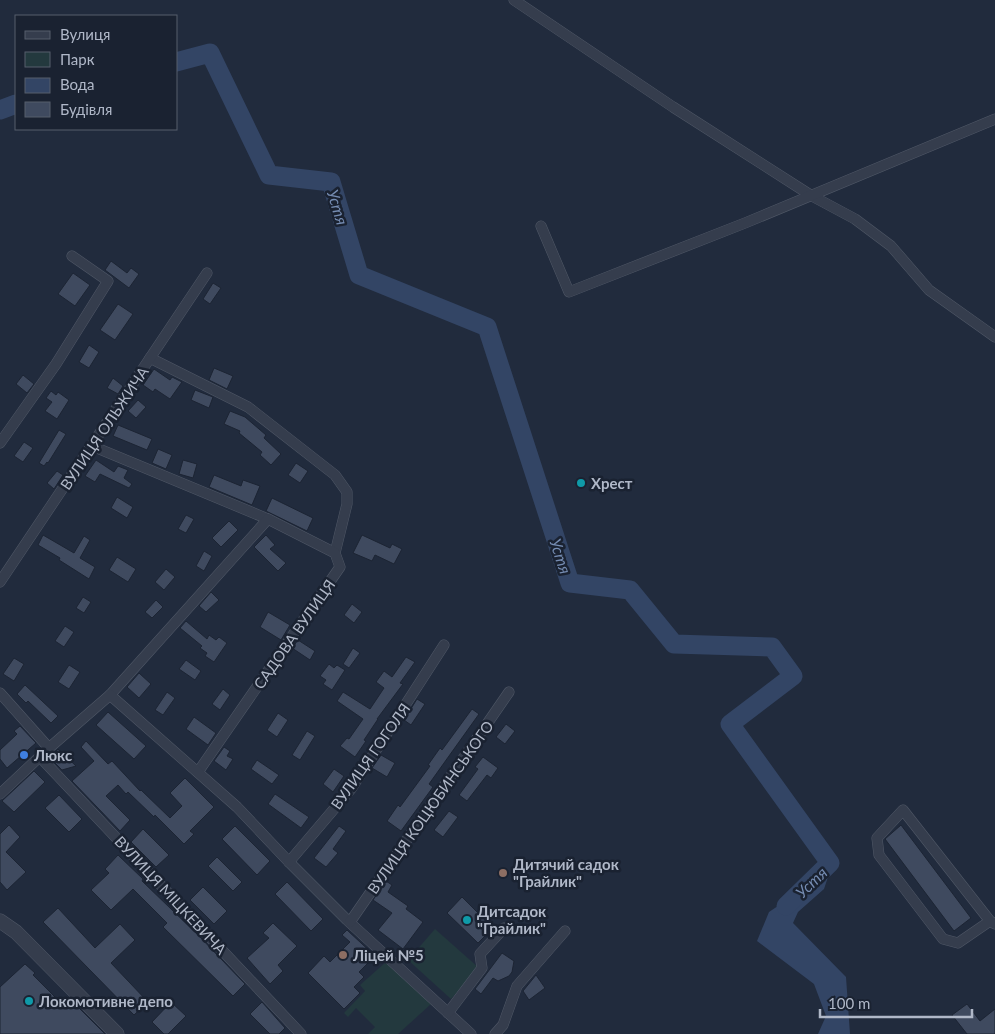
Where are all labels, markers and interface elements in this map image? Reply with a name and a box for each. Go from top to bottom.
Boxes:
legend [15,15,178,130]
text: Вулиця [60,25,110,43]
text: Парк [60,50,95,68]
text: Вода [60,75,95,93]
text: Будівля [60,100,112,118]
water label: Устя [324,187,352,227]
street label: ВУЛИЦЯ ОЛЬЖИЧА [56,362,152,493]
place label: Хрест [591,474,633,492]
marker: Хрест [575,477,587,489]
water label: Устя [546,536,576,576]
street label: САДОВА ВУЛИЦЯ [250,576,338,692]
street label: ВУЛИЦЯ ГОГОЛЯ [327,699,413,813]
street label: ВУЛИЦЯ КОЦЮБИНСЬКОГО [363,717,497,897]
place label: Люкс [33,746,72,764]
marker: Люкс [18,749,30,761]
street label: ВУЛИЦЯ МІЦКЕВИЧА [111,832,231,959]
place label: Дитячий садок "Грайлик" [513,855,620,890]
water label: Устя [792,863,830,901]
marker: Дитячий садок "Грайлик" [497,867,509,879]
place label: Дитсадок "Грайлик" [477,902,547,937]
marker: Дитсадок "Грайлик" [461,914,473,926]
place label: Ліцей №5 [352,946,424,964]
marker: Ліцей №5 [337,949,349,961]
scale bar [820,986,972,1018]
place label: Локомотивне депо [38,992,173,1010]
text: 100 m [828,994,870,1012]
marker: Локомотивне депо [23,995,35,1007]

